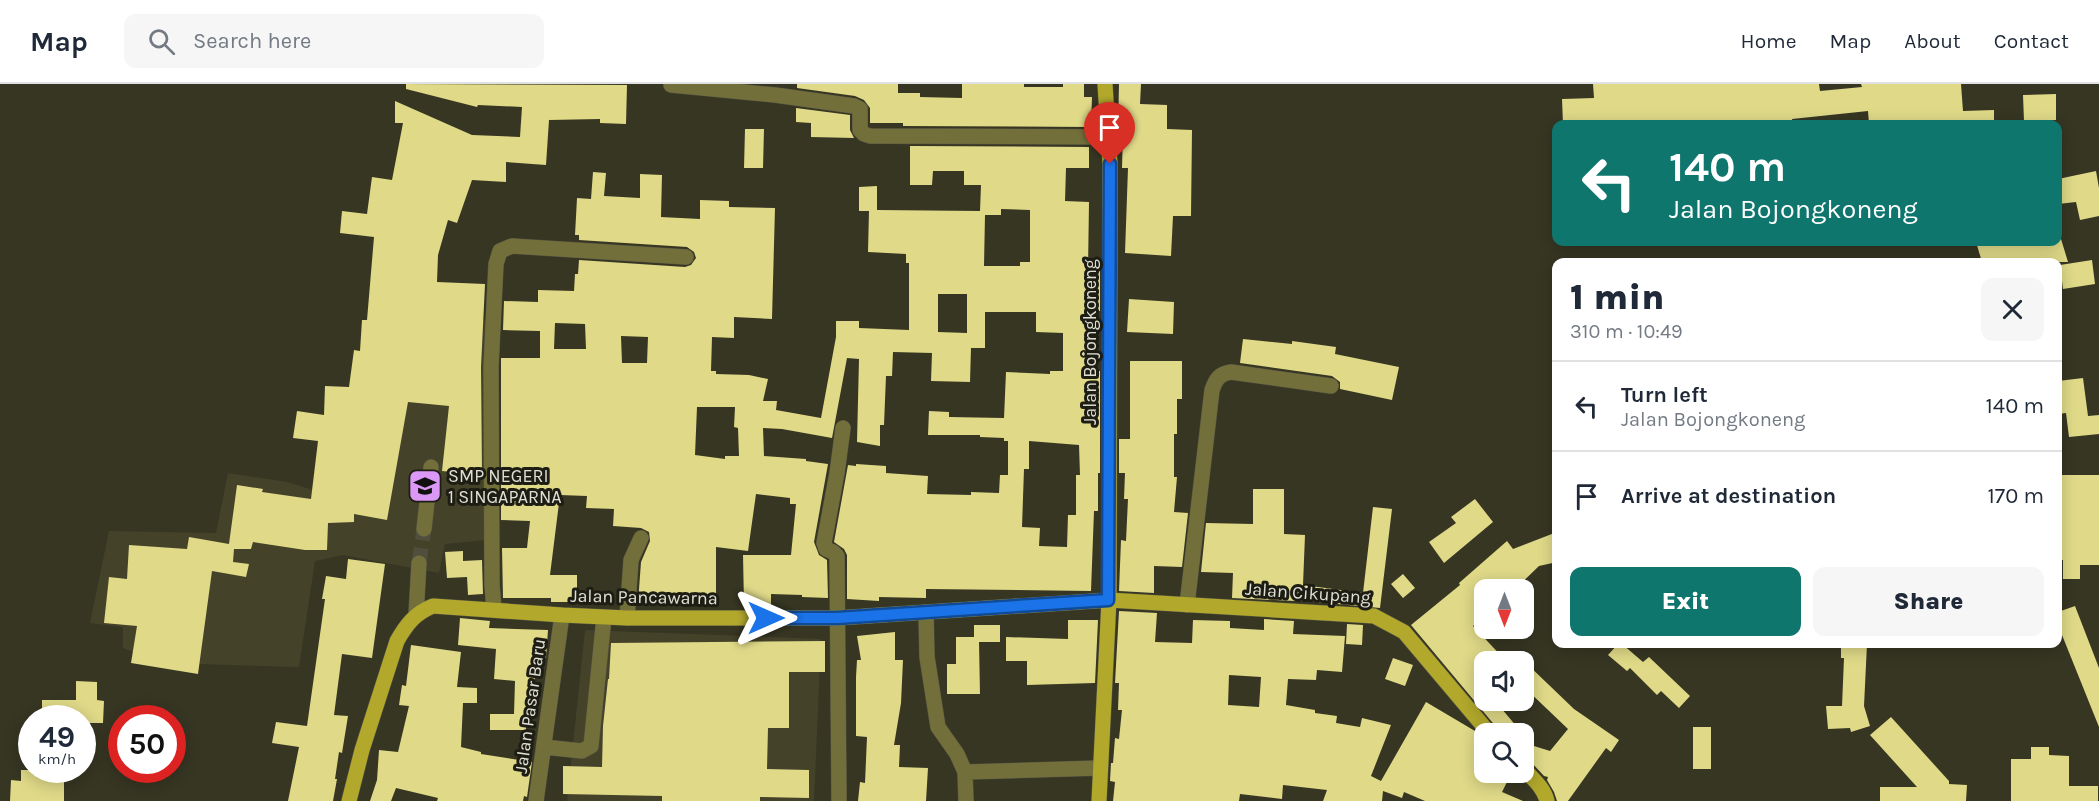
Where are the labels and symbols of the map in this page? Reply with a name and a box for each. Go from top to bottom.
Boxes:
pin [1084,102,1135,164]
street label: Jalan Bojongkoneng [1079,259,1101,425]
place label: SMP NEGERI 1 SINGAPARNA [448,465,562,508]
school or university icon: SMP NEGERI 1 SINGAPARNA [407,468,443,504]
street label: Jalan Cikupang [1244,578,1372,608]
north arrow [1474,579,1534,639]
street label: Jalan Pancawarna [570,585,718,609]
position arrow [734,586,798,650]
street label: Jalan Pasar Baru [510,637,550,775]
speed limit sign: 50 [108,705,186,783]

